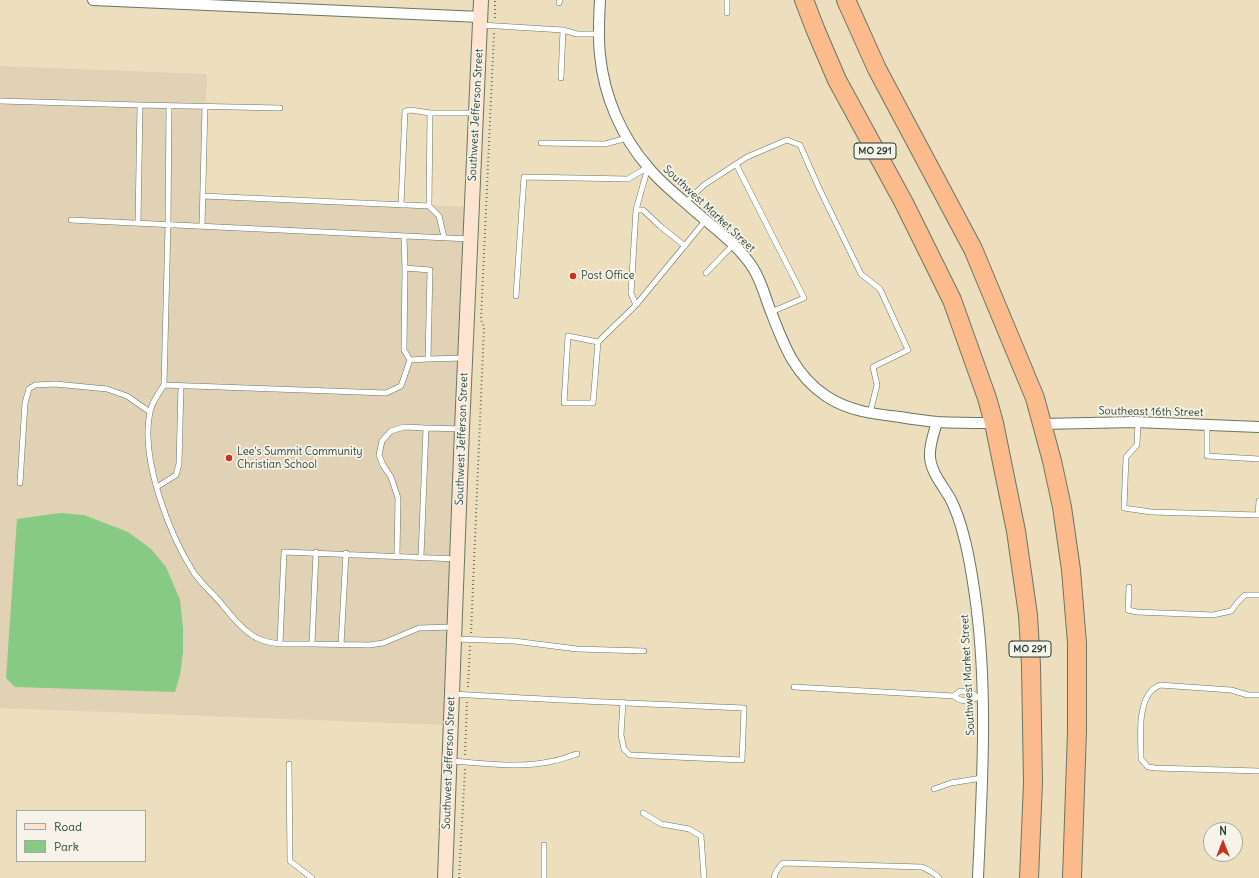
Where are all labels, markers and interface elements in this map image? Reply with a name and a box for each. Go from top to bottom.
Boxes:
street label: Southwest Jefferson Street [466,48,486,182]
road number: MO 291 [854,143,896,159]
street label: Southwest Market Street [660,163,758,255]
place label: Post Office [581,269,634,283]
marker: Post Office [568,271,578,281]
street label: Southwest Jefferson Street [453,372,471,506]
street label: Southeast 16th Street [1098,404,1204,420]
place label: Lee's Summit Community Christian School [237,445,363,471]
marker: Lee's Summit Community Christian School [224,453,234,463]
street label: Southwest Market Street [958,614,978,736]
road number: MO 291 [1009,641,1051,657]
street label: Southwest Jefferson Street [440,696,458,830]
legend [16,810,146,862]
text: Road [54,819,82,834]
north arrow [1203,822,1243,862]
text: N [1219,824,1227,838]
text: Park [54,839,79,854]

